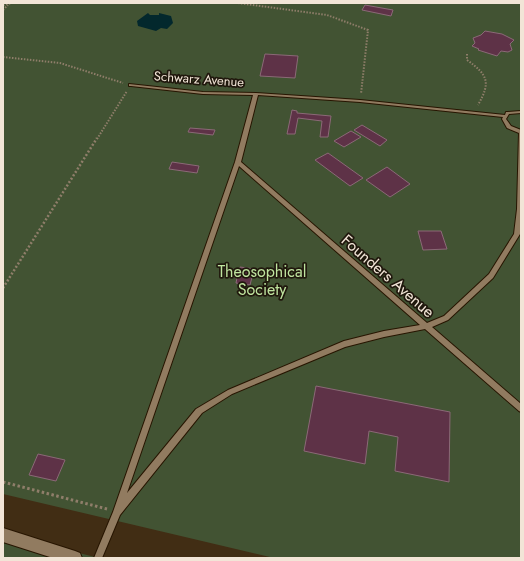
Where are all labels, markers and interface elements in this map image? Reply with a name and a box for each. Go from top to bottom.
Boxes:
street label: Schwarz Avenue [153,66,245,92]
street label: Founders Avenue [336,229,440,323]
park label: Theosophical Society [218,260,306,301]

